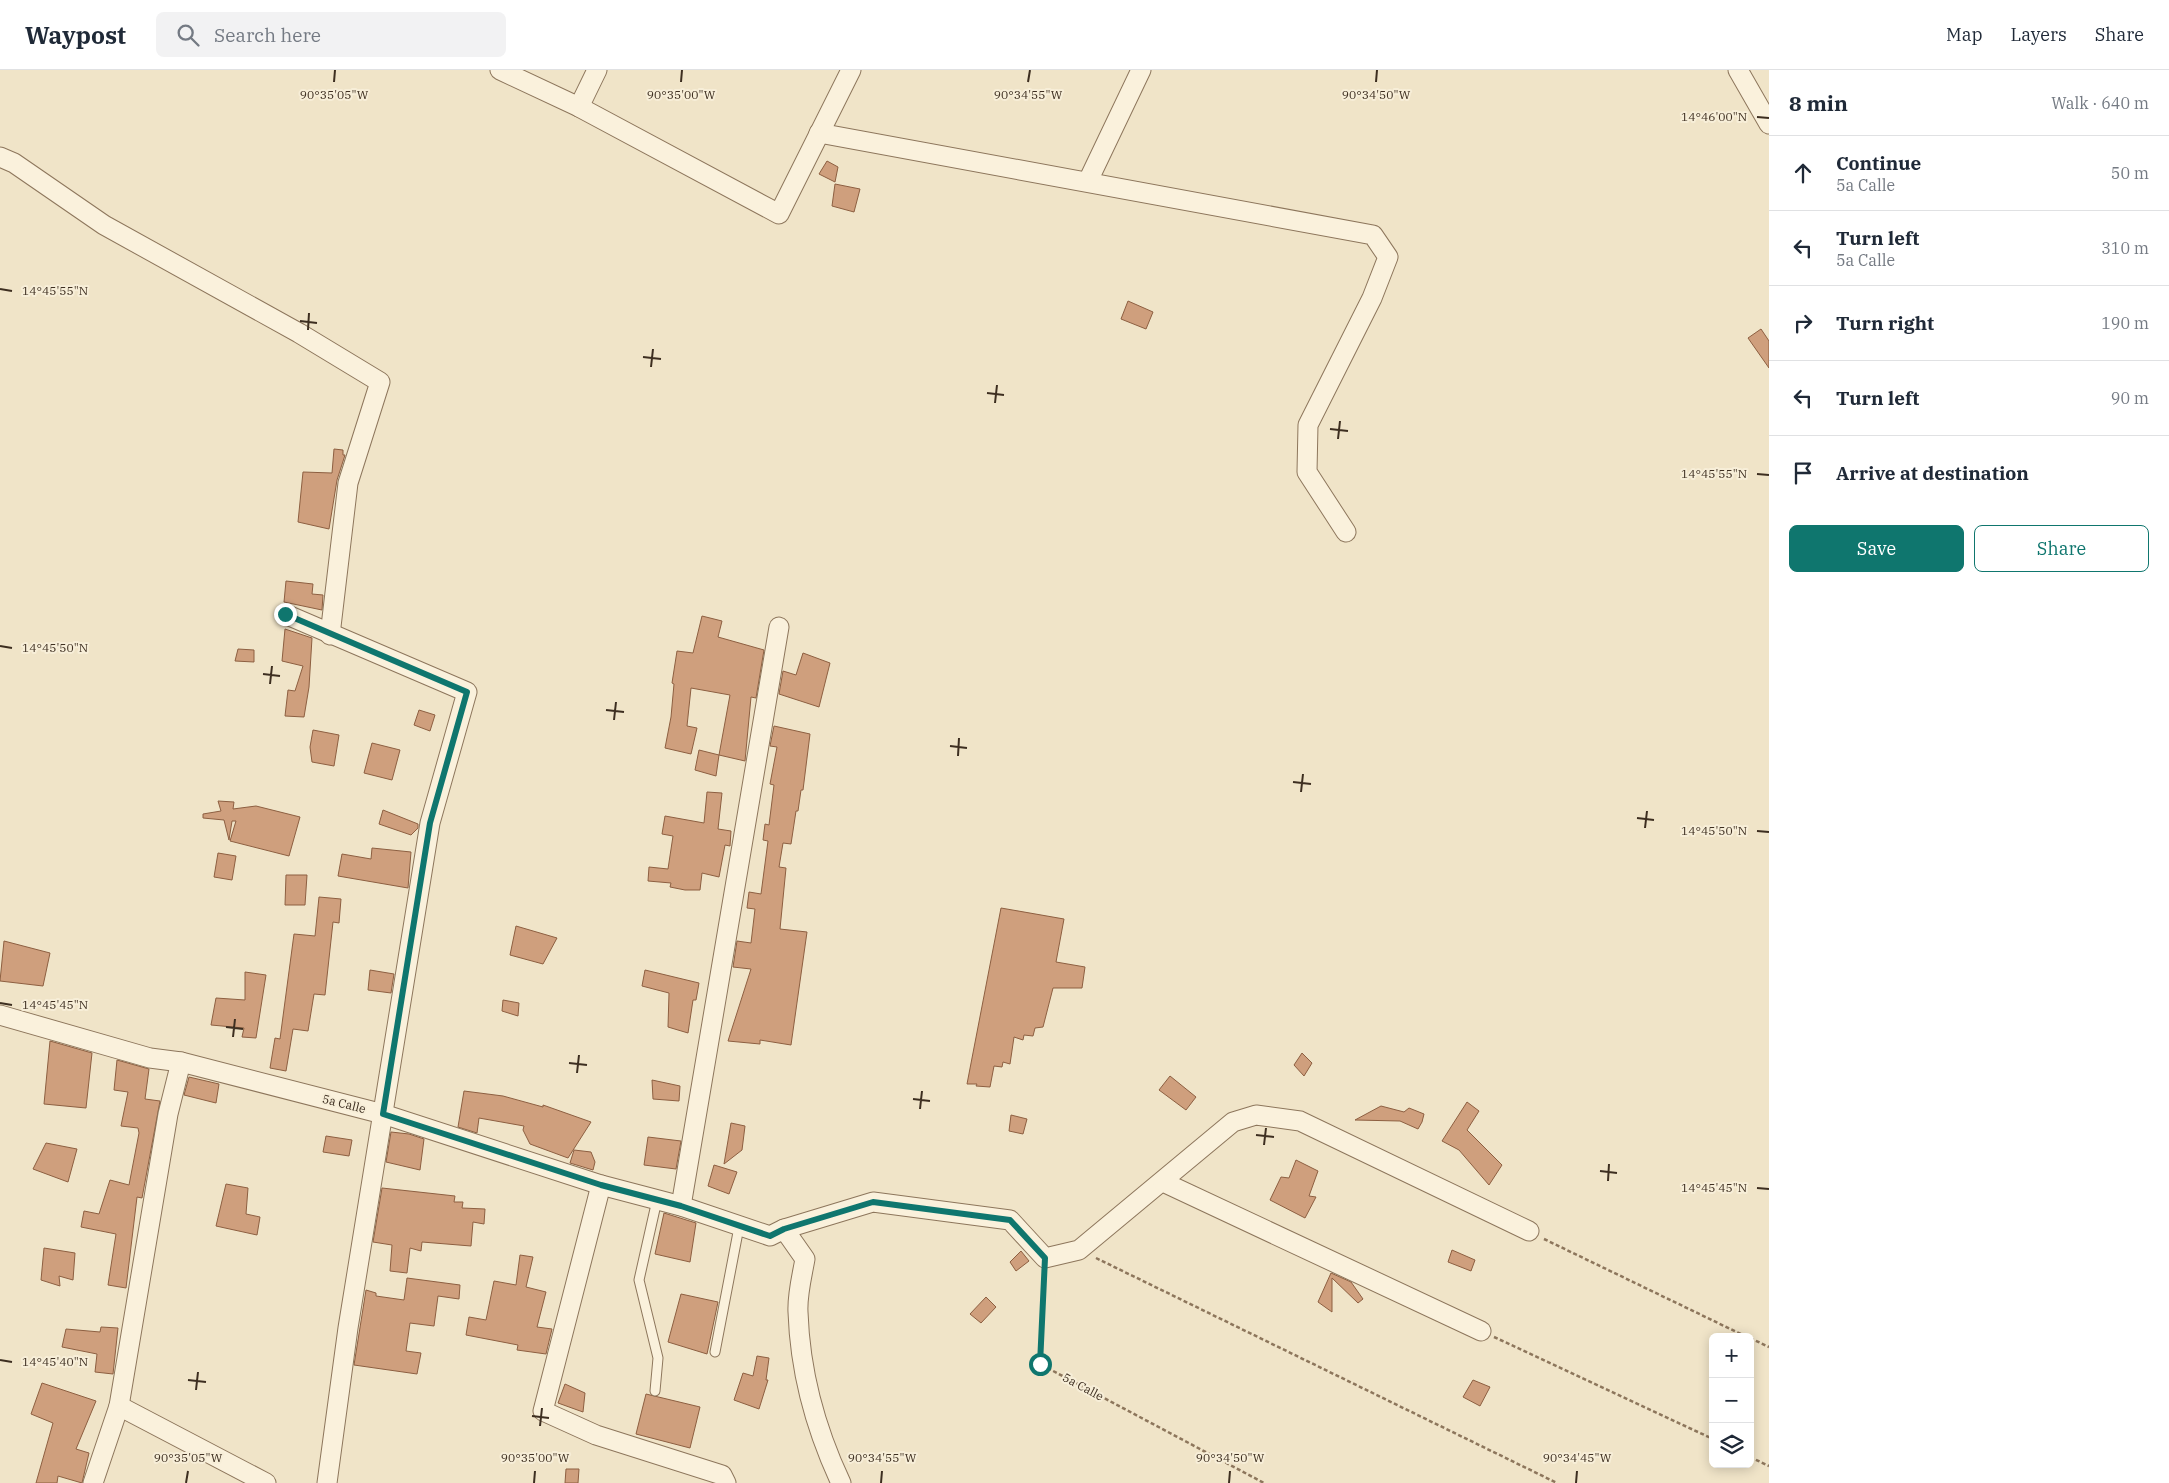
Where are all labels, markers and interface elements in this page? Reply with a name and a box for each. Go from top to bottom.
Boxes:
search box [156,12,506,57]
text: Waypost [25,19,126,51]
icon: search [174,21,202,49]
text: Search here [214,23,321,47]
text: Map [1946,23,1983,46]
text: Layers [2011,23,2067,46]
text: Share [2095,23,2144,46]
text: 90°35'05"W [300,87,369,102]
text: 90°35'00"W [647,87,716,102]
text: 90°34'55"W [994,87,1063,102]
text: 90°34'50"W [1342,87,1411,102]
text: 8 min [1789,89,1848,117]
text: Walk · 640 m [2051,93,2149,113]
text: 14°46'00"N [1681,109,1747,124]
text: Continue [1836,151,1921,175]
icon: ahead [1789,159,1817,187]
text: 50 m [2111,163,2149,183]
text: 5a Calle [1836,175,1895,195]
text: Turn left [1836,226,1919,250]
icon: left [1789,234,1817,262]
text: 310 m [2101,238,2149,258]
text: 5a Calle [1836,250,1895,270]
text: 14°45'55"N [22,283,88,298]
icon: right [1789,309,1817,337]
text: Turn right [1836,311,1934,335]
text: 190 m [2101,313,2149,333]
icon: left [1789,384,1817,412]
text: Turn left [1836,386,1919,410]
text: 90 m [2111,388,2149,408]
icon: arrive [1789,459,1817,487]
text: Arrive at destination [1836,461,2029,485]
text: 14°45'55"N [1681,466,1747,481]
button: Save [1789,525,1964,572]
button: Share [1974,525,2149,572]
route end [274,603,297,626]
text: 14°45'50"N [22,640,88,655]
text: 14°45'50"N [1681,823,1747,838]
text: 14°45'45"N [22,997,88,1012]
street label: 5a Calle [321,1091,367,1116]
text: 14°45'45"N [1681,1180,1747,1195]
map controls [1709,1333,1754,1468]
button: + [1709,1333,1754,1378]
route start [1029,1353,1052,1376]
text: 14°45'40"N [22,1354,88,1369]
street label: 5a Calle [1060,1370,1106,1404]
button: − [1709,1378,1754,1423]
button: layers [1709,1423,1754,1468]
text: 90°35'05"W [154,1450,223,1465]
text: 90°35'00"W [501,1450,570,1465]
text: 90°34'55"W [848,1450,917,1465]
text: 90°34'50"W [1196,1450,1265,1465]
text: 90°34'45"W [1543,1450,1612,1465]

